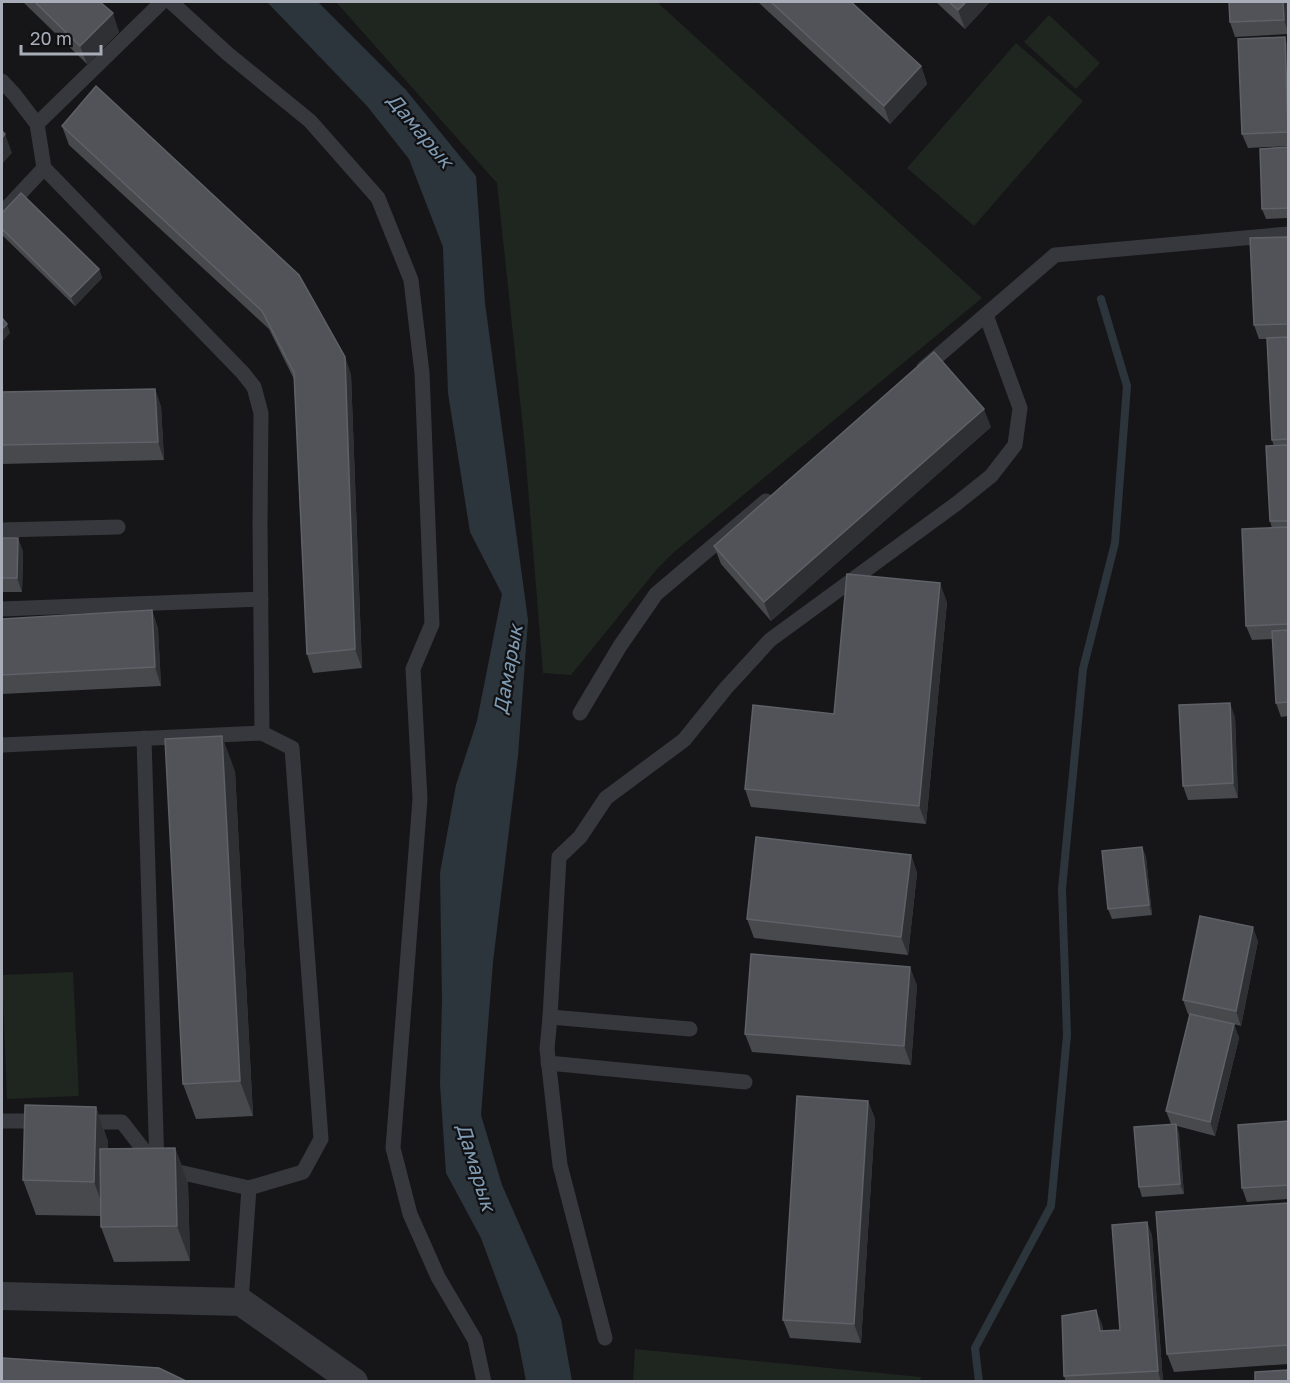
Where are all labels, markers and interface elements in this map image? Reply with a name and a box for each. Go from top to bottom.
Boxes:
scale bar [21,18,100,56]
text: 20 m [30,27,72,49]
water label: Дамарык [382,87,461,174]
water label: Дамарык [487,620,527,716]
water label: Дамарык [452,1120,502,1216]

